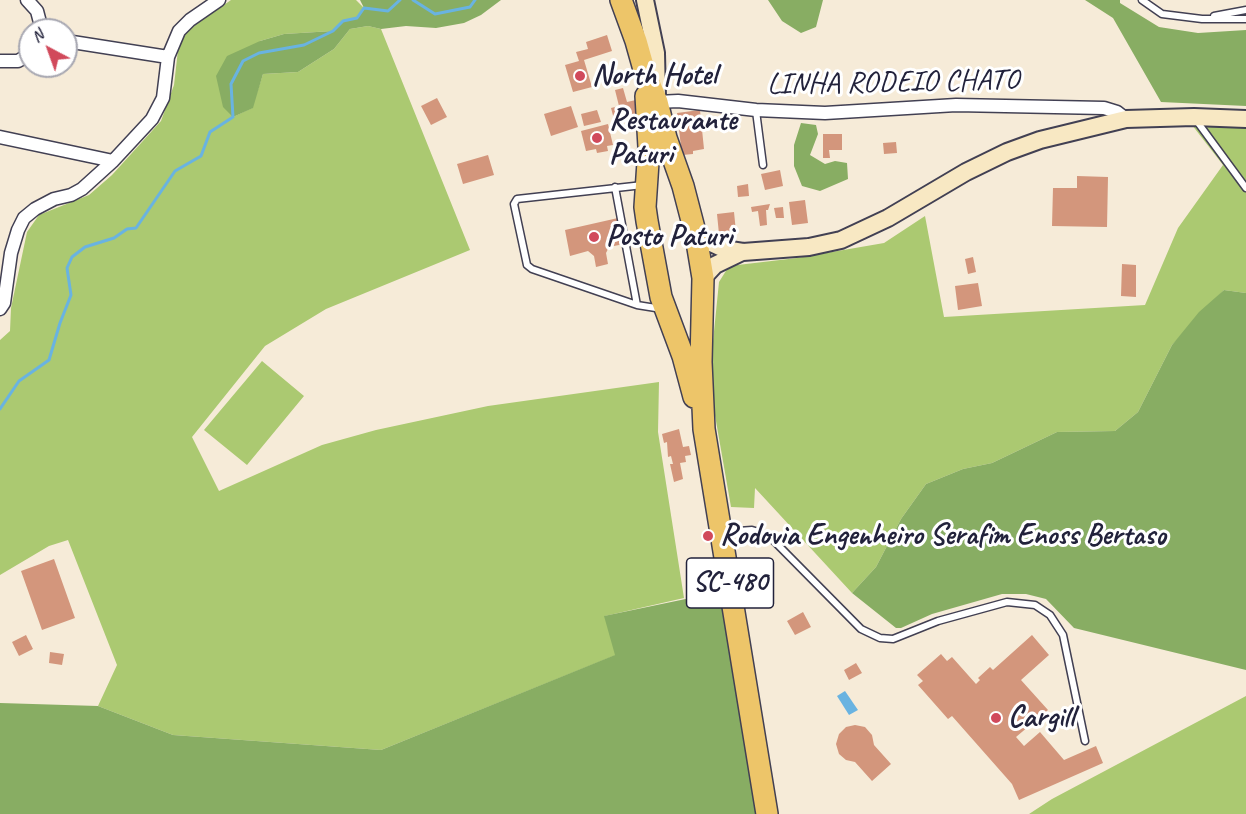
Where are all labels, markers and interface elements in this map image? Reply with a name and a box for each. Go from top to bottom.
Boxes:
north arrow [18,18,78,78]
text: N [27,25,48,47]
place label: North Hotel [592,58,717,94]
street label: LINHA RODEIO CHATO [767,63,1019,103]
marker: North Hotel [573,69,587,83]
place label: Restaurante Paturi [609,103,737,174]
marker: Restaurante Paturi [590,131,604,145]
place label: Posto Paturi [606,219,732,255]
marker: Posto Paturi [587,230,601,244]
place label: Rodovia Engenheiro Serafim Enoss Bertaso [720,518,1166,554]
marker: Rodovia Engenheiro Serafim Enoss Bertaso [701,529,715,543]
road number: SC-480 [686,558,774,608]
place label: Cargill [1008,700,1074,736]
marker: Cargill [989,711,1003,725]

